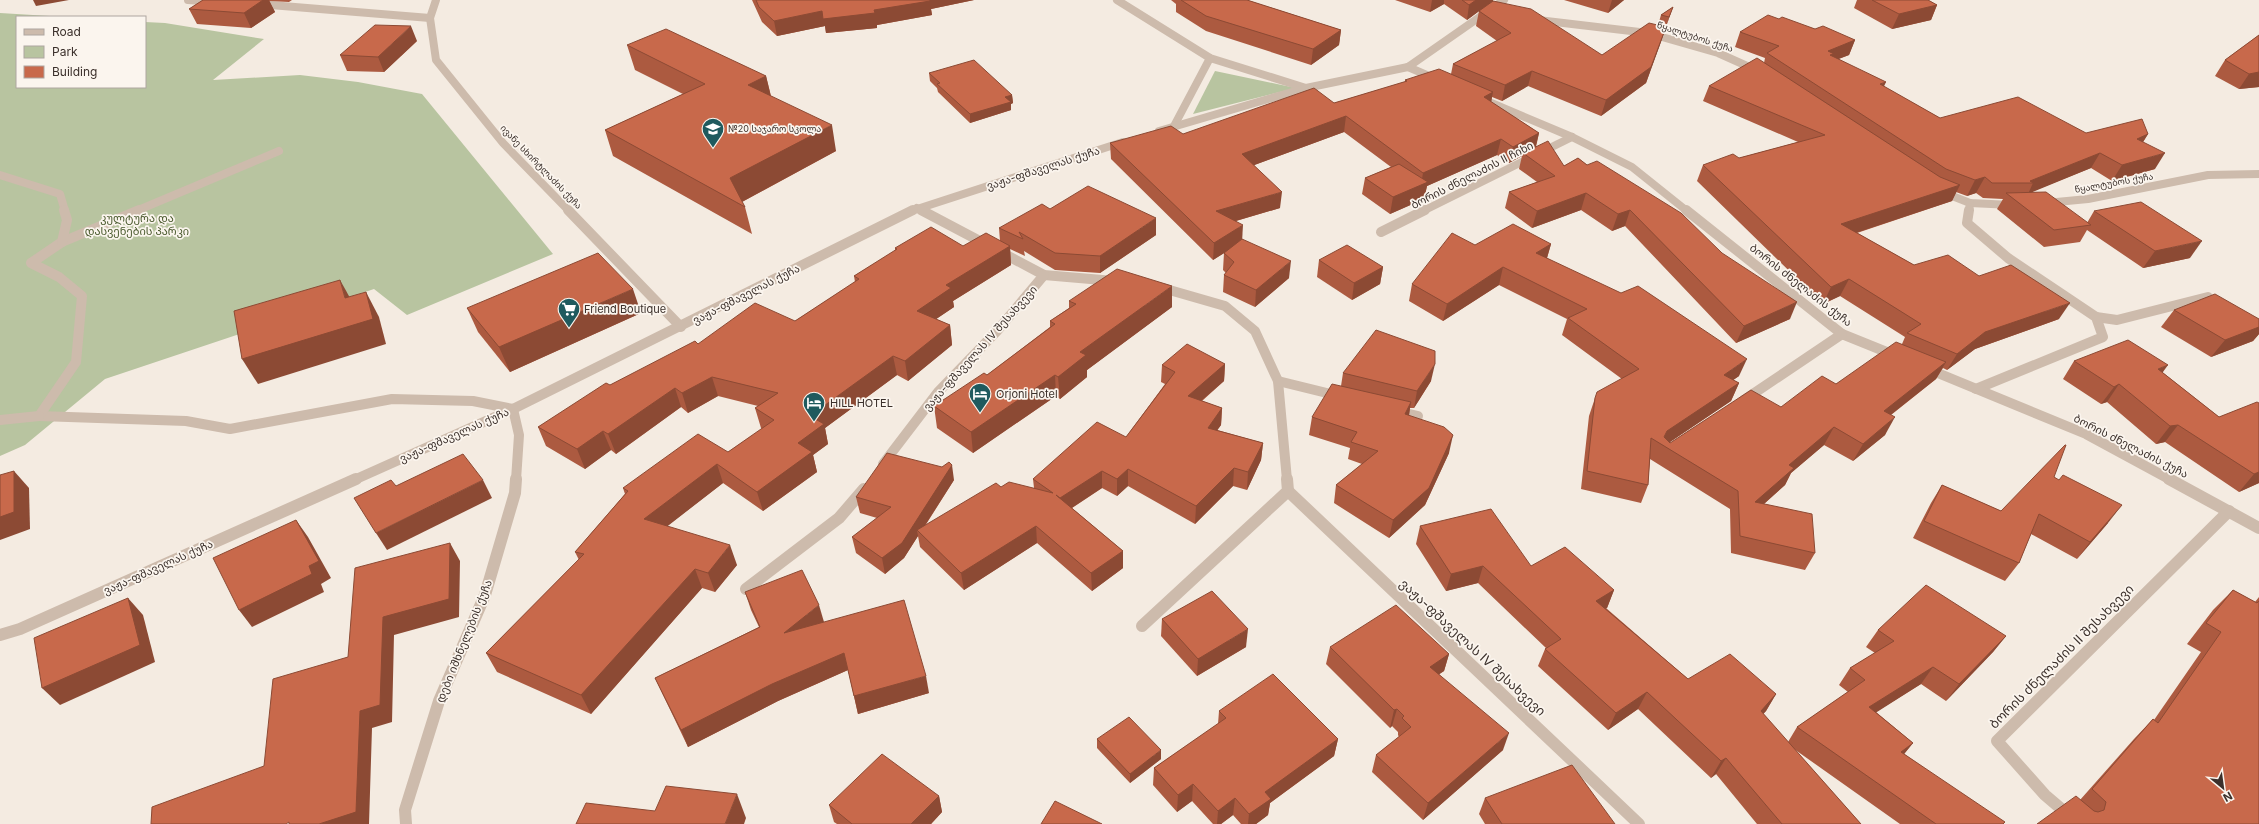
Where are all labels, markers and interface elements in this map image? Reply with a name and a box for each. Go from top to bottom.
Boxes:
legend [16,16,146,88]
street label: წყალტუბოს ქუჩა [1655,19,1735,55]
text: Road [52,24,81,39]
text: Park [52,44,78,59]
text: Building [52,64,97,79]
school or university icon: №20 საჯარო სკოლა [700,116,726,149]
street label: ივანე სხირტლაძის ქუჩა [498,122,585,212]
place label: №20 საჯარო სკოლა [728,123,821,135]
street label: ბორის ძნელაძის II ჩიხი [1408,138,1536,212]
street label: ვაჟა-ფშაველას ქუჩა [985,143,1101,193]
street label: წყალტუბოს ქუჩა [2074,170,2154,196]
park label: კულტურა და დასვენების პარკი [85,211,189,238]
street label: ბორის ძნელაძის ქუჩა [1747,241,1855,329]
street label: ვაჟა-ფშაველას ქუჩა [690,261,802,327]
street label: ვაჟა-ფშაველას IV შესახვევი [920,282,1040,414]
supermarket icon: Friend Boutique [556,296,582,329]
place label: Friend Boutique [584,302,666,316]
hotel icon: Orjoni Hotel [967,381,993,414]
place label: Orjoni Hotel [996,387,1058,401]
hotel icon: HILL HOTEL [801,390,827,423]
place label: HILL HOTEL [830,396,893,410]
street label: ვაჟა-ფშაველას ქუჩა [397,405,511,465]
street label: ბორის ძნელაძის ქუჩა [2071,411,2191,481]
street label: ვაჟა-ფშაველას ქუჩა [101,537,215,597]
street label: ვაჟა-ფშაველას IV შესახვევი [1396,575,1549,720]
street label: დები იშხნელების ქუჩა [433,577,495,705]
street label: ბორის ძნელაძის II შესახვევი [1985,580,2137,732]
north arrow [2203,768,2243,808]
text: N [2221,789,2235,805]

